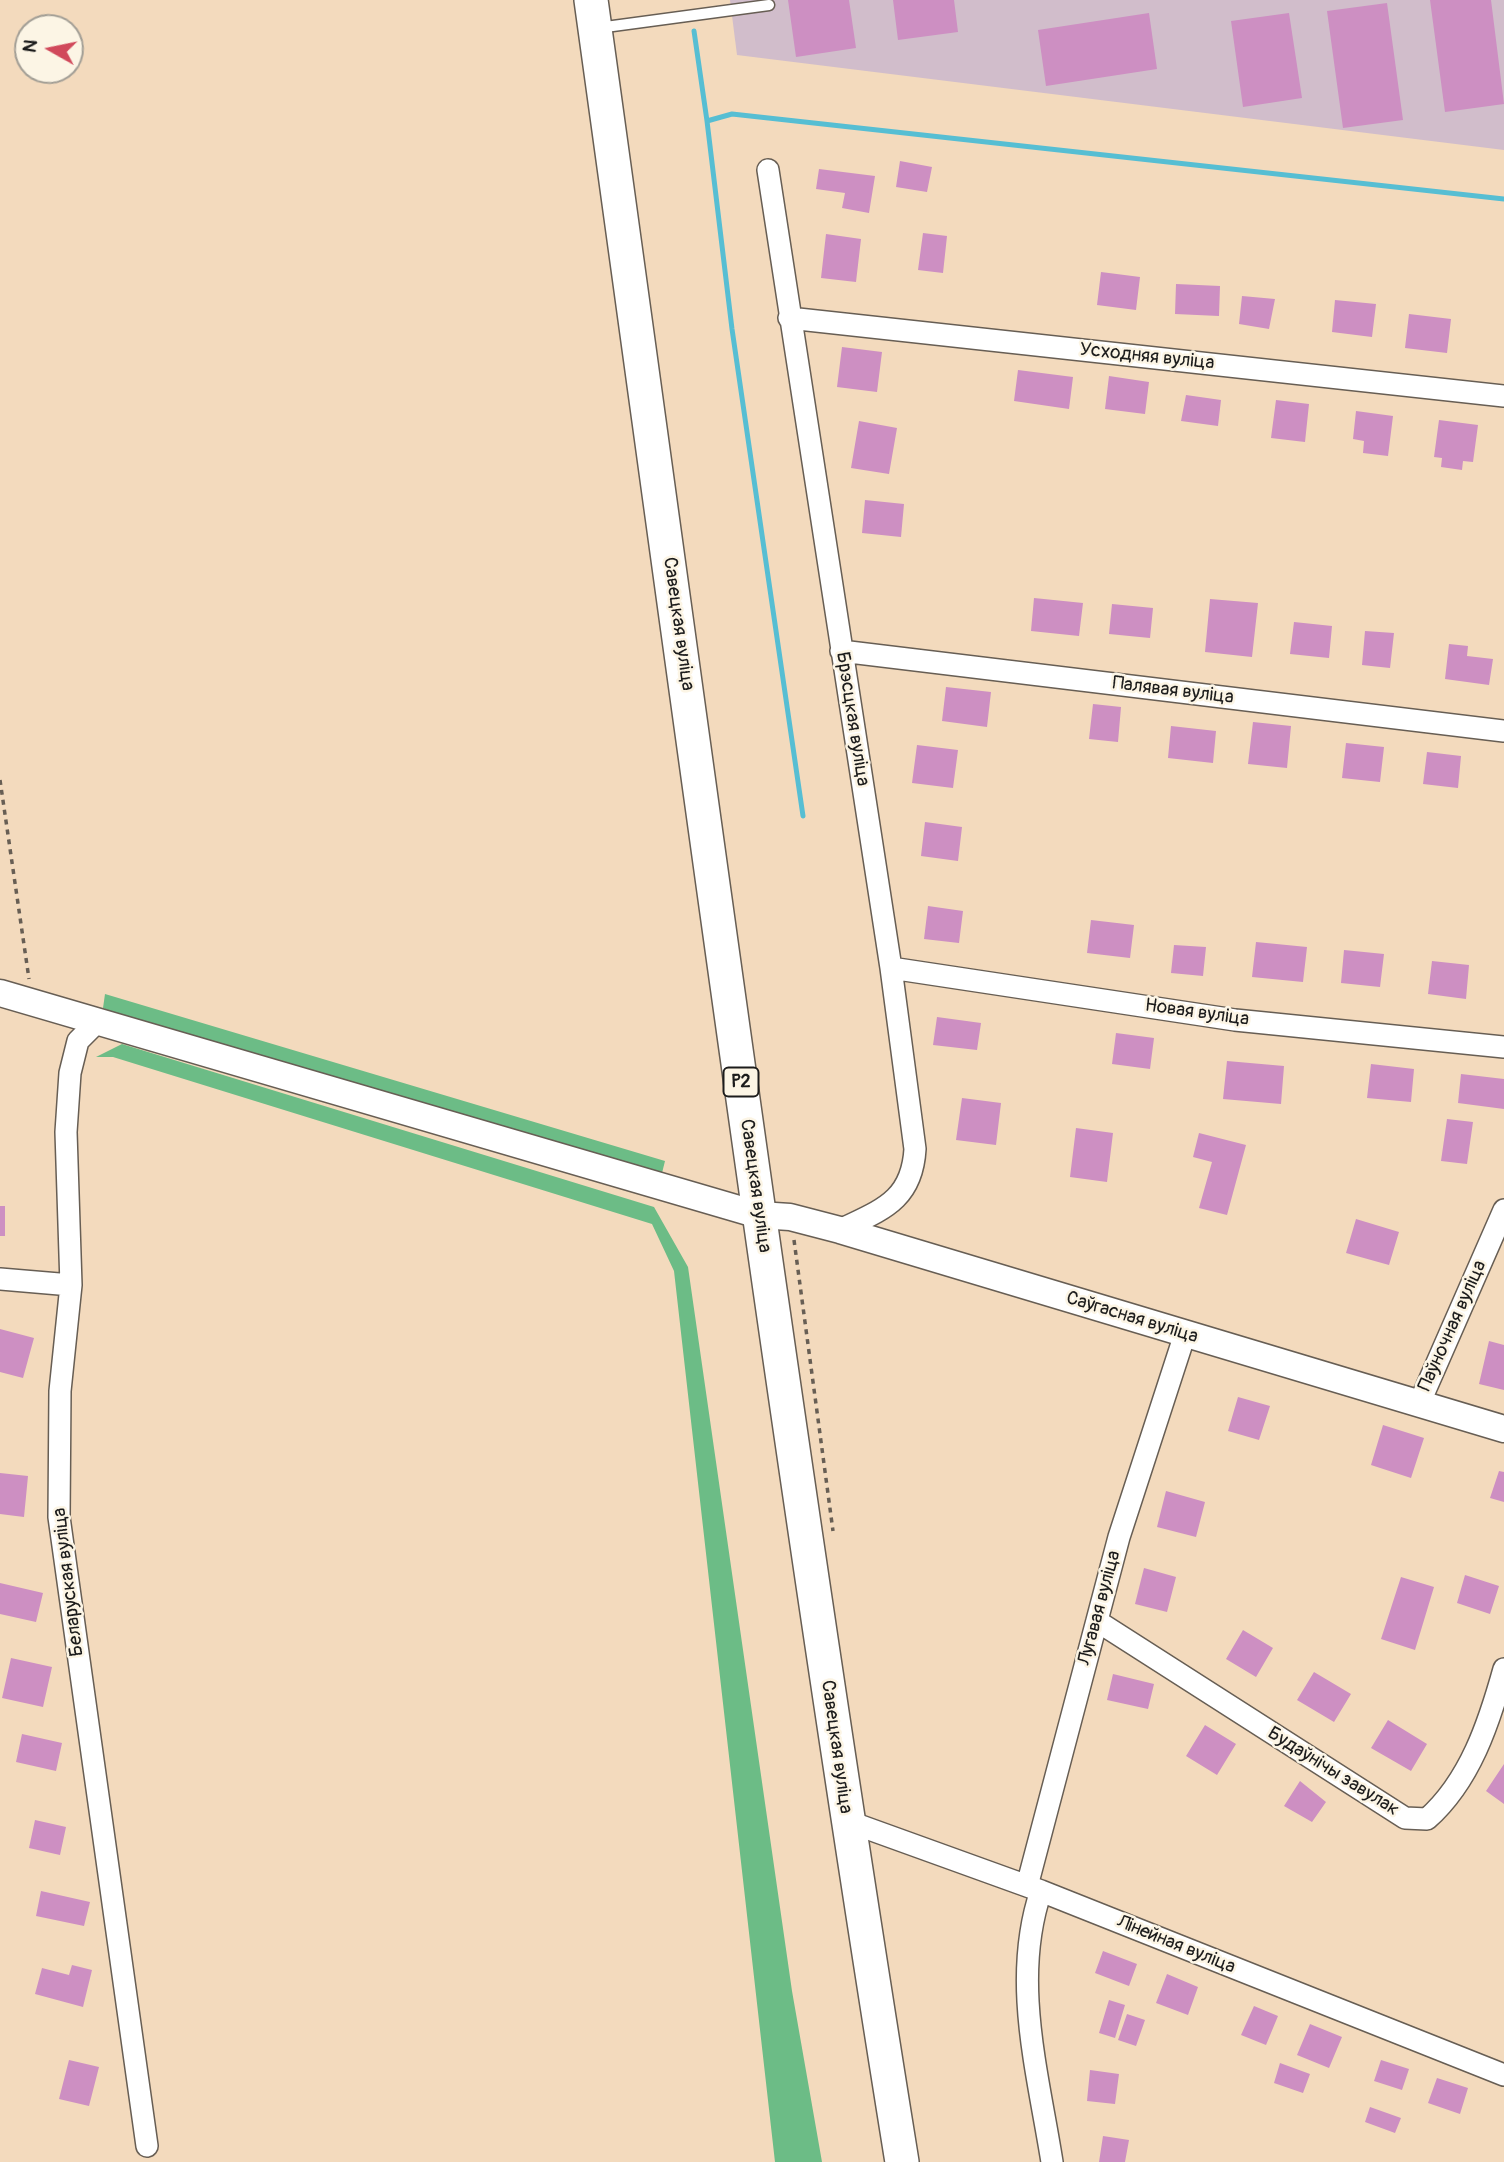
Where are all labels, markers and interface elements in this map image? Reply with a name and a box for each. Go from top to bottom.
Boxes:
north arrow [14,14,84,84]
text: N [17,38,43,54]
street label: Усходняя вуліца [1079,339,1215,375]
street label: Савецкая вуліца [657,556,699,692]
street label: Брэсцкая вуліца [830,650,874,788]
street label: Палявая вуліца [1111,672,1235,710]
street label: Новая вуліца [1143,994,1251,1032]
road number: Р2 [724,1068,758,1097]
street label: Савецкая вуліца [734,1118,776,1254]
street label: Паўночная вуліца [1414,1257,1492,1395]
street label: Саўгасная вуліца [1063,1287,1201,1349]
street label: Беларуская вуліца [49,1506,89,1658]
street label: Лугавая вуліца [1074,1548,1126,1668]
street label: Савецкая вуліца [815,1679,857,1815]
street label: Будаўнічы завулак [1263,1722,1403,1822]
street label: Лінейная вуліца [1113,1911,1239,1979]

